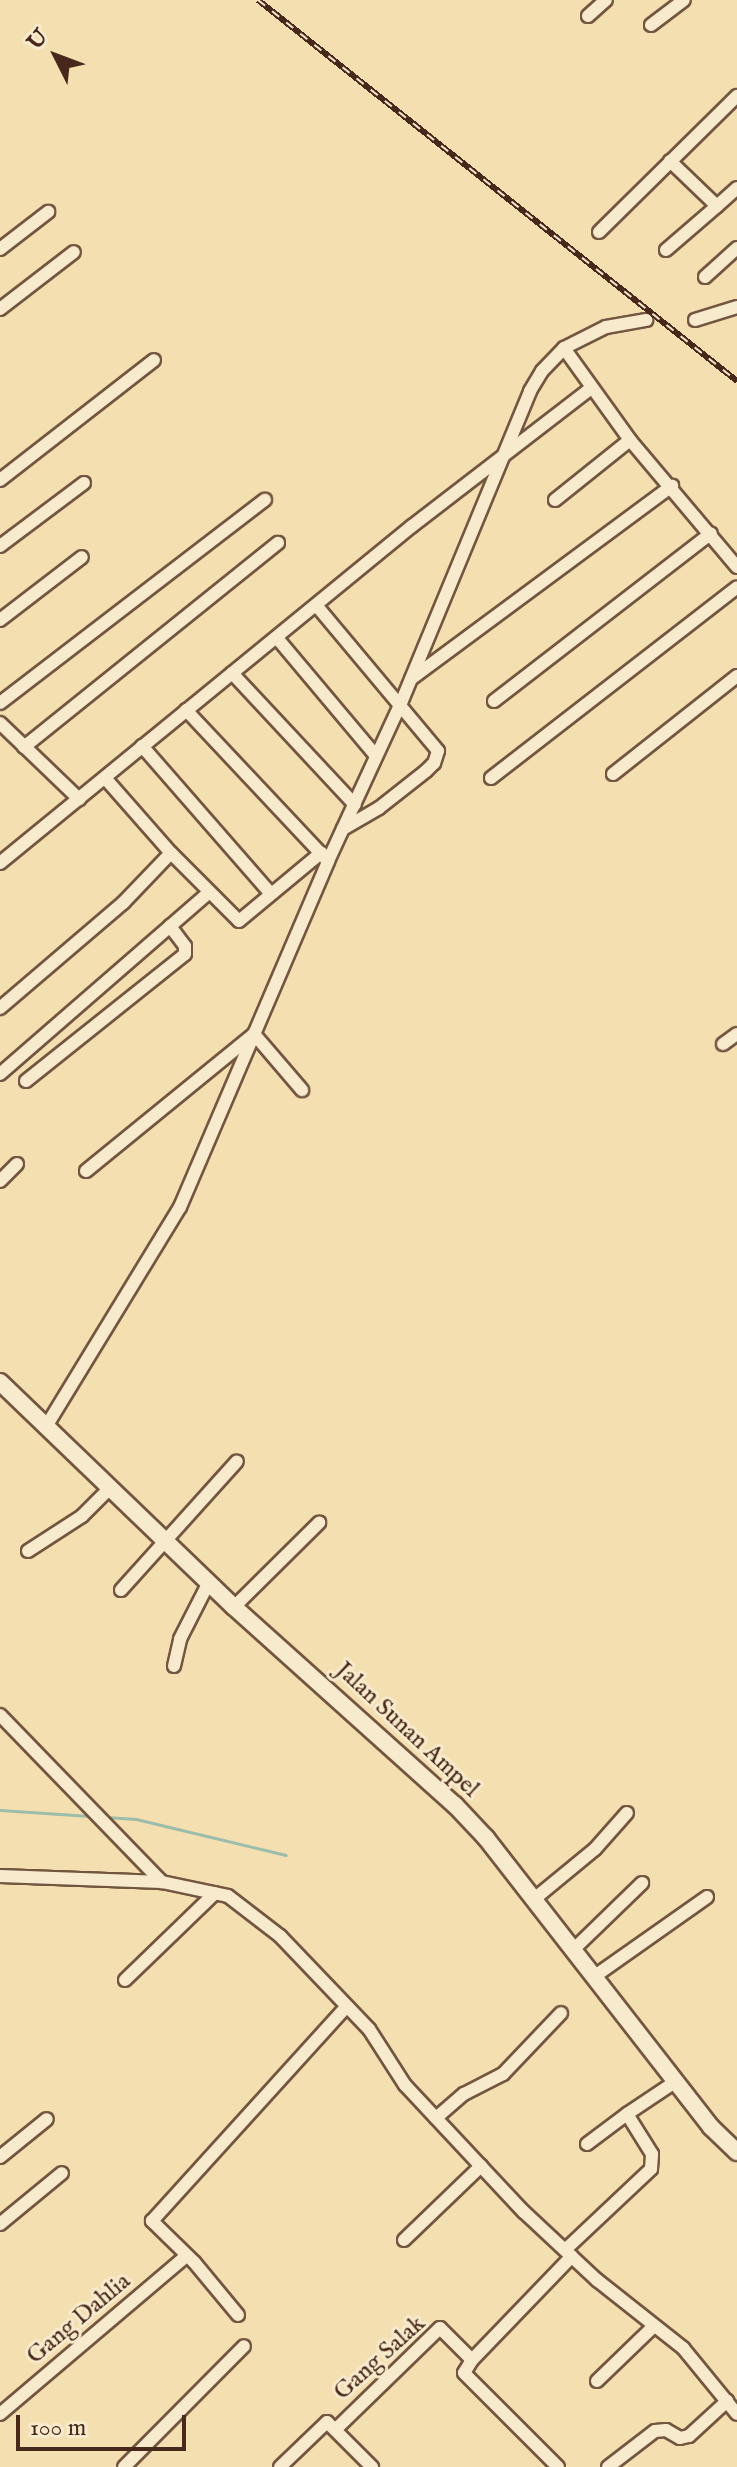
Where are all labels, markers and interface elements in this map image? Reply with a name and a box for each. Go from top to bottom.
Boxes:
north arrow [16,16,96,96]
text: U [22,24,55,56]
street label: Jalan Sunan Ampel [329,1656,485,1804]
street label: Gang Dahlia [21,2267,137,2371]
street label: Gang Salak [328,2310,432,2406]
scale bar [20,2399,190,2449]
text: 100 m [30,2413,86,2444]

